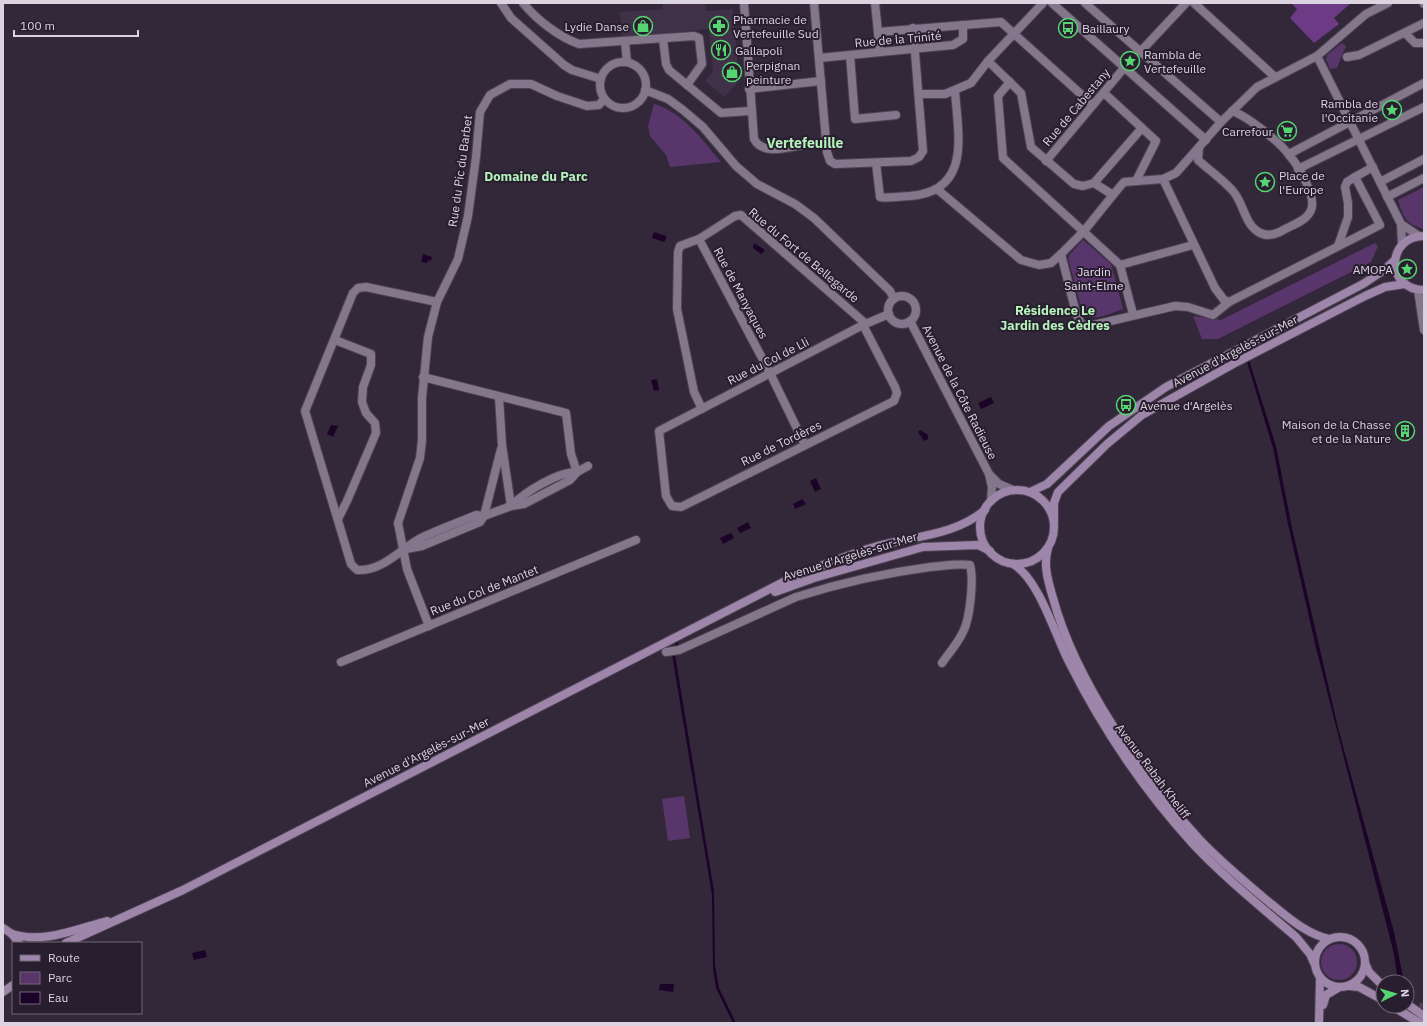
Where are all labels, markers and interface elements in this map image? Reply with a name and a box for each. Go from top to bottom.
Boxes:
scale bar [14,12,138,38]
place label: Pharmacie de Vertefeuille Sud [733,12,819,41]
shop icon: Lydie Danse [632,15,654,37]
pharmacy icon: Pharmacie de Vertefeuille Sud [708,15,730,37]
bus stop icon: Baillaury [1057,17,1079,39]
text: 100 m [20,18,55,33]
place label: Lydie Danse [564,19,629,34]
place label: Baillaury [1082,21,1129,36]
street label: Rue de la Trinité [854,28,942,50]
restaurant icon: Gallapoli [710,39,732,61]
place label: Gallapoli [735,43,783,58]
place label: Rambla de Vertefeuille [1144,47,1206,76]
place icon: Rambla de Vertefeuille [1119,50,1141,72]
place label: Perpignan peinture [746,58,800,87]
shop icon: Perpignan peinture [721,61,743,83]
street label: Rue de Cabestany [1039,65,1113,149]
place label: Rambla de l'Occitanie [1321,96,1378,125]
place icon: Rambla de l'Occitanie [1381,99,1403,121]
street label: Rue du Pic du Barbet [445,114,475,228]
supermarket icon: Carrefour [1276,120,1298,142]
place label: Carrefour [1222,124,1274,139]
district label: Vertefeuille [767,134,844,152]
district label: Domaine du Parc [484,168,588,185]
place label: Place de l'Europe [1279,168,1325,197]
place icon: Place de l'Europe [1254,171,1276,193]
street label: Rue du Fort de Bellegarde [746,204,863,306]
street label: Rue de Manyaques [711,245,772,342]
place icon: AMOPA [1396,258,1418,280]
place label: AMOPA [1353,262,1393,277]
park label: Jardin Saint-Elme [1064,264,1124,293]
district label: Résidence Le Jardin des Cèdres [1000,302,1110,334]
street label: Avenue d'Argelès-sur-Mer [1170,311,1301,390]
street label: Avenue de la Côte Radieuse [919,322,1001,462]
street label: Rue du Col de Lli [725,334,811,388]
bus stop icon: Avenue d'Argelès [1115,394,1137,416]
place label: Avenue d'Argelès [1140,398,1233,413]
street label: Rue de Tordères [738,417,824,469]
place label: Maison de la Chasse et de la Nature [1282,417,1391,446]
building icon: Maison de la Chasse et de la Nature [1394,420,1416,442]
street label: Avenue d'Argelès-sur-Mer [781,528,919,584]
street label: Rue du Col de Mantet [428,561,540,619]
street label: Avenue d'Argelès-sur-Mer [360,713,492,790]
street label: Avenue Rabah Kheliff [1112,721,1194,821]
legend [12,942,142,1014]
text: Route [48,950,80,965]
text: Parc [48,970,72,985]
north arrow [1375,974,1415,1014]
text: N [1398,989,1412,998]
text: Eau [48,990,68,1005]

